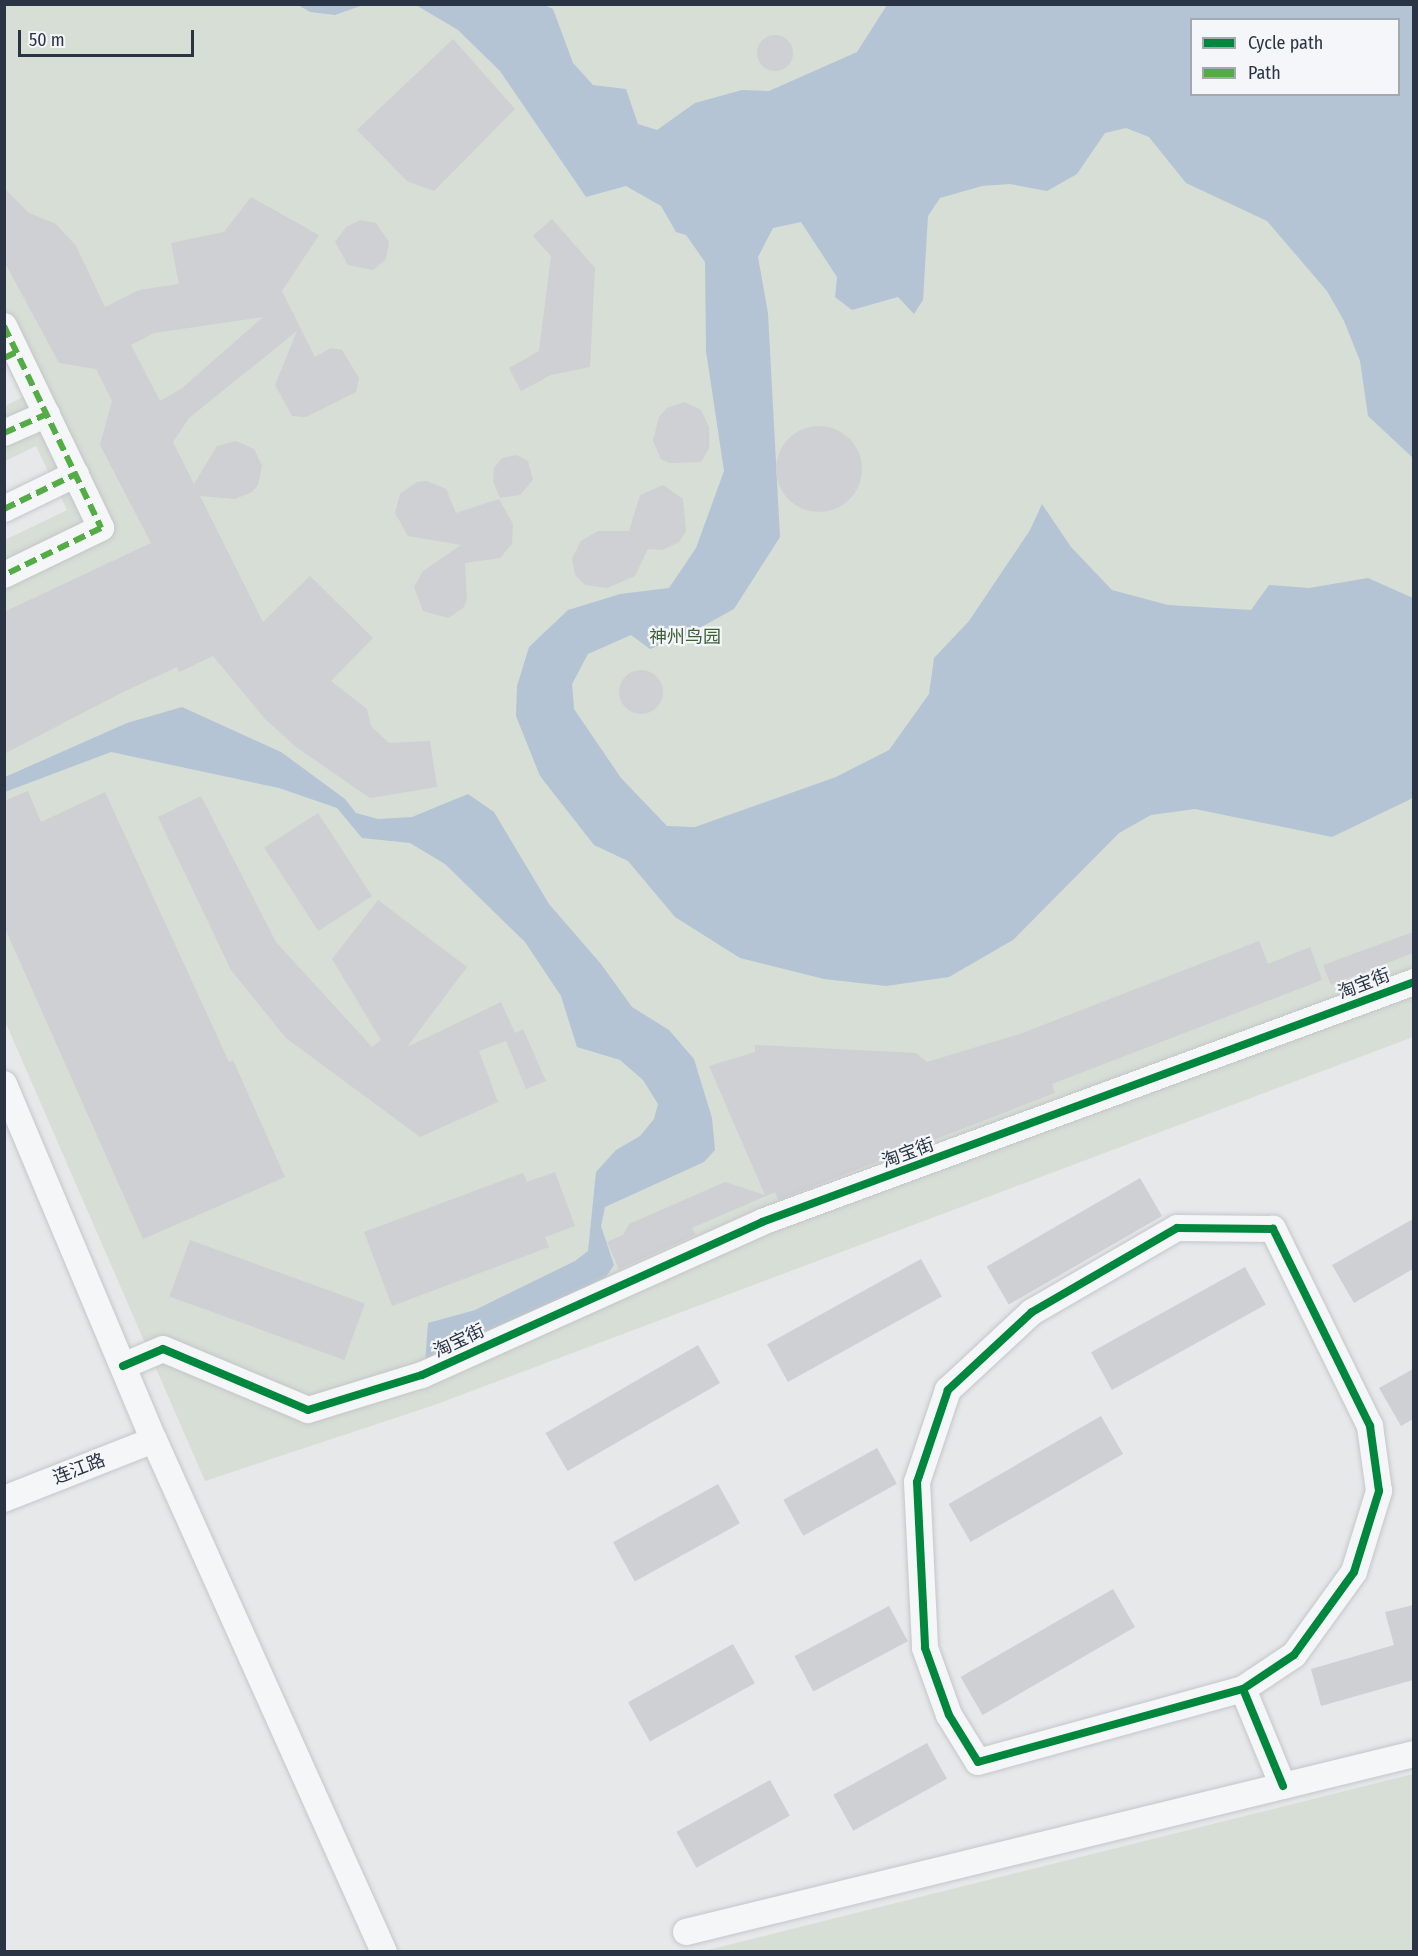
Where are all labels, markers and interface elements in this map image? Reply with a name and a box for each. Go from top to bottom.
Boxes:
scale bar [21,18,196,56]
legend [1190,18,1400,96]
text: 50 m [29,29,65,51]
text: Cycle path [1248,32,1323,54]
text: Path [1248,62,1281,84]
park label: 神州鸟园 [649,626,721,648]
street label: 淘宝街 [1335,964,1393,1004]
street label: 淘宝街 [879,1134,937,1172]
street label: 淘宝街 [430,1320,488,1362]
street label: 连江路 [50,1449,108,1489]

